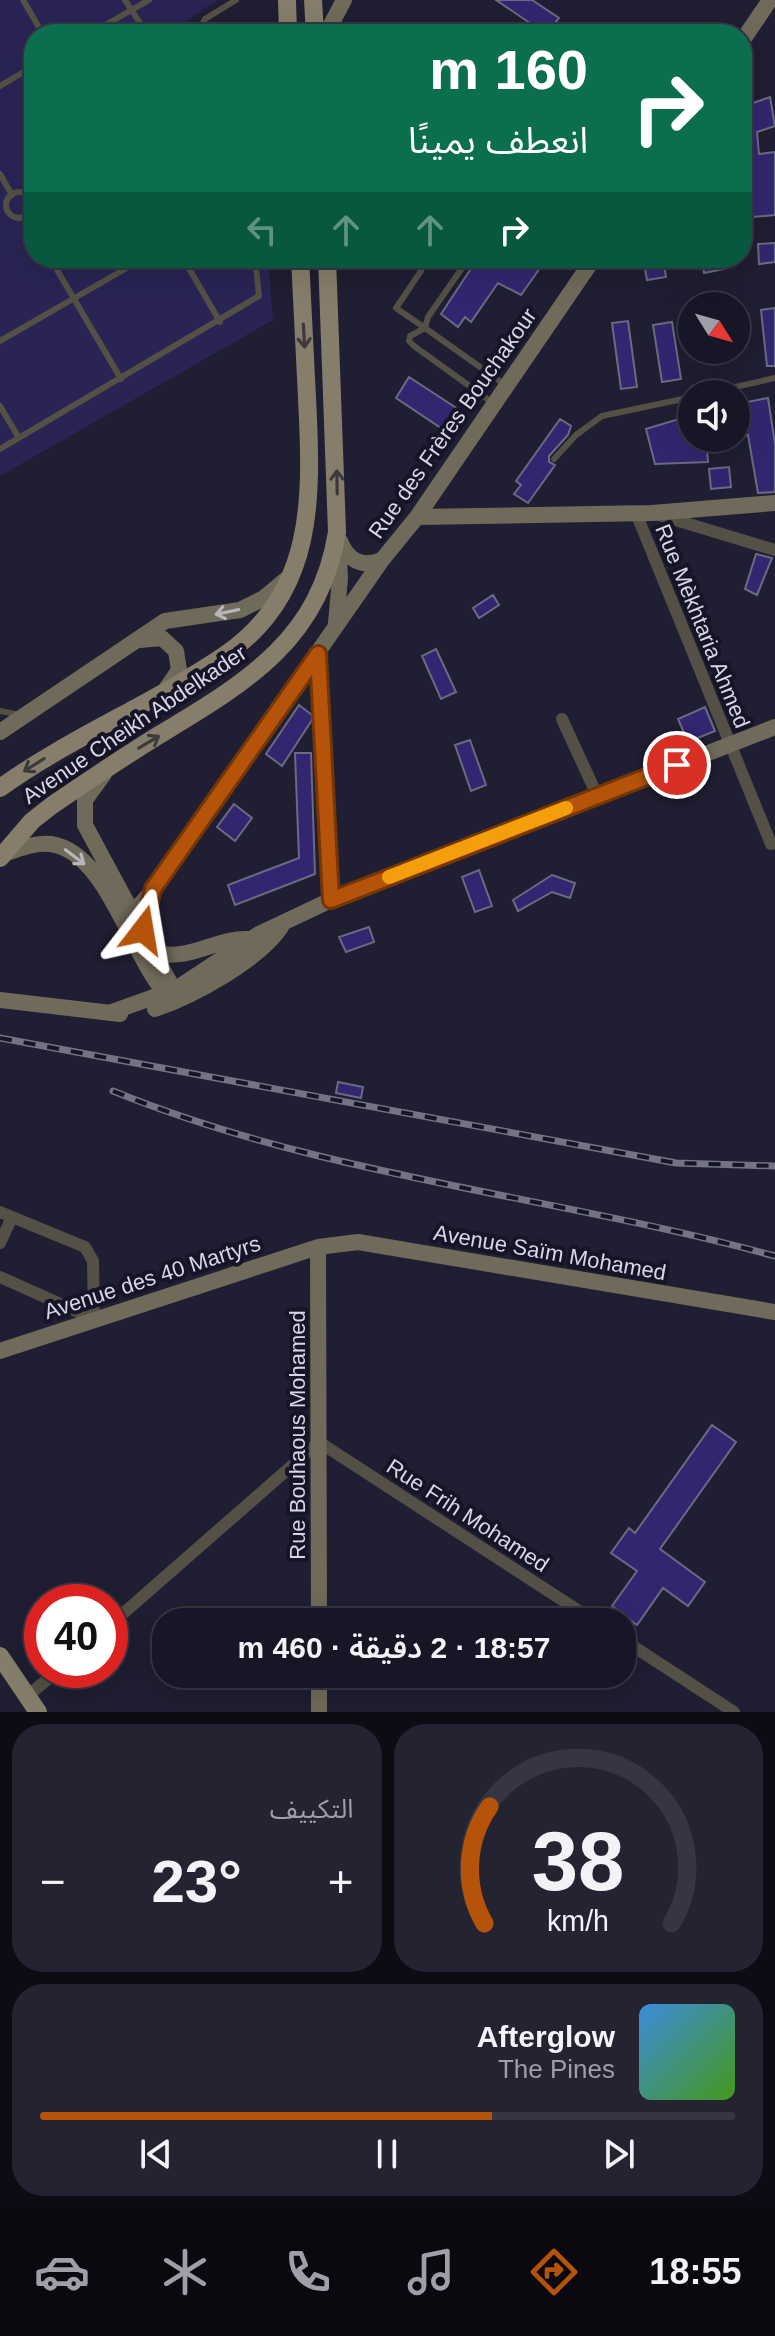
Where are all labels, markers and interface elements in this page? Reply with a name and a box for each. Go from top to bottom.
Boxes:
text: 160 m [429,38,588,101]
icon: right [616,56,720,160]
text: انعطف يمينًا [408,120,588,161]
icon: left [240,208,284,252]
icon: ahead [324,208,368,252]
icon: ahead [408,208,452,252]
icon: right [492,208,536,252]
north arrow [678,292,750,364]
map controls [678,292,750,452]
street label: Rue des Frères Bouchakour [363,303,542,543]
one-way arrow [297,322,312,349]
button: sound [678,380,750,452]
one-way arrow [329,469,345,496]
street label: Rue Mèkhtaria Ahmed [650,521,755,732]
one-way arrow [215,605,241,620]
street label: Avenue Cheikh Abdelkader [17,640,251,809]
pin [643,731,711,799]
one-way arrow [137,733,160,749]
icon: arrive [655,743,699,787]
one-way arrow [23,757,46,773]
one-way arrow [64,849,85,866]
position arrow [101,888,185,972]
street label: Avenue Saïm Mohamed [432,1220,668,1285]
street label: Avenue des 40 Martyrs [41,1231,263,1324]
street label: Rue Bouhaous Mohamed [285,1310,310,1560]
street label: Rue Frih Mohamed [382,1454,554,1577]
speed limit sign: 40 [24,1584,128,1688]
text: 18:57 · 2 دقيقة · 460 m [238,1631,550,1664]
text: التكييف [270,1794,354,1824]
text: 38 [532,1815,625,1908]
text: 23° [151,1848,242,1915]
text: − [40,1857,66,1906]
text: + [328,1857,353,1906]
text: km/h [547,1905,609,1937]
text: Afterglow [477,2020,615,2053]
text: The Pines [498,2054,615,2084]
icon: previous [134,2132,178,2176]
icon: pause [365,2132,409,2176]
icon: next [597,2132,641,2176]
icon: car [34,2244,90,2300]
icon: climate [157,2244,213,2300]
icon: phone [280,2244,336,2300]
icon: music [403,2244,459,2300]
icon: directions [526,2244,582,2300]
text: 18:55 [649,2251,741,2292]

